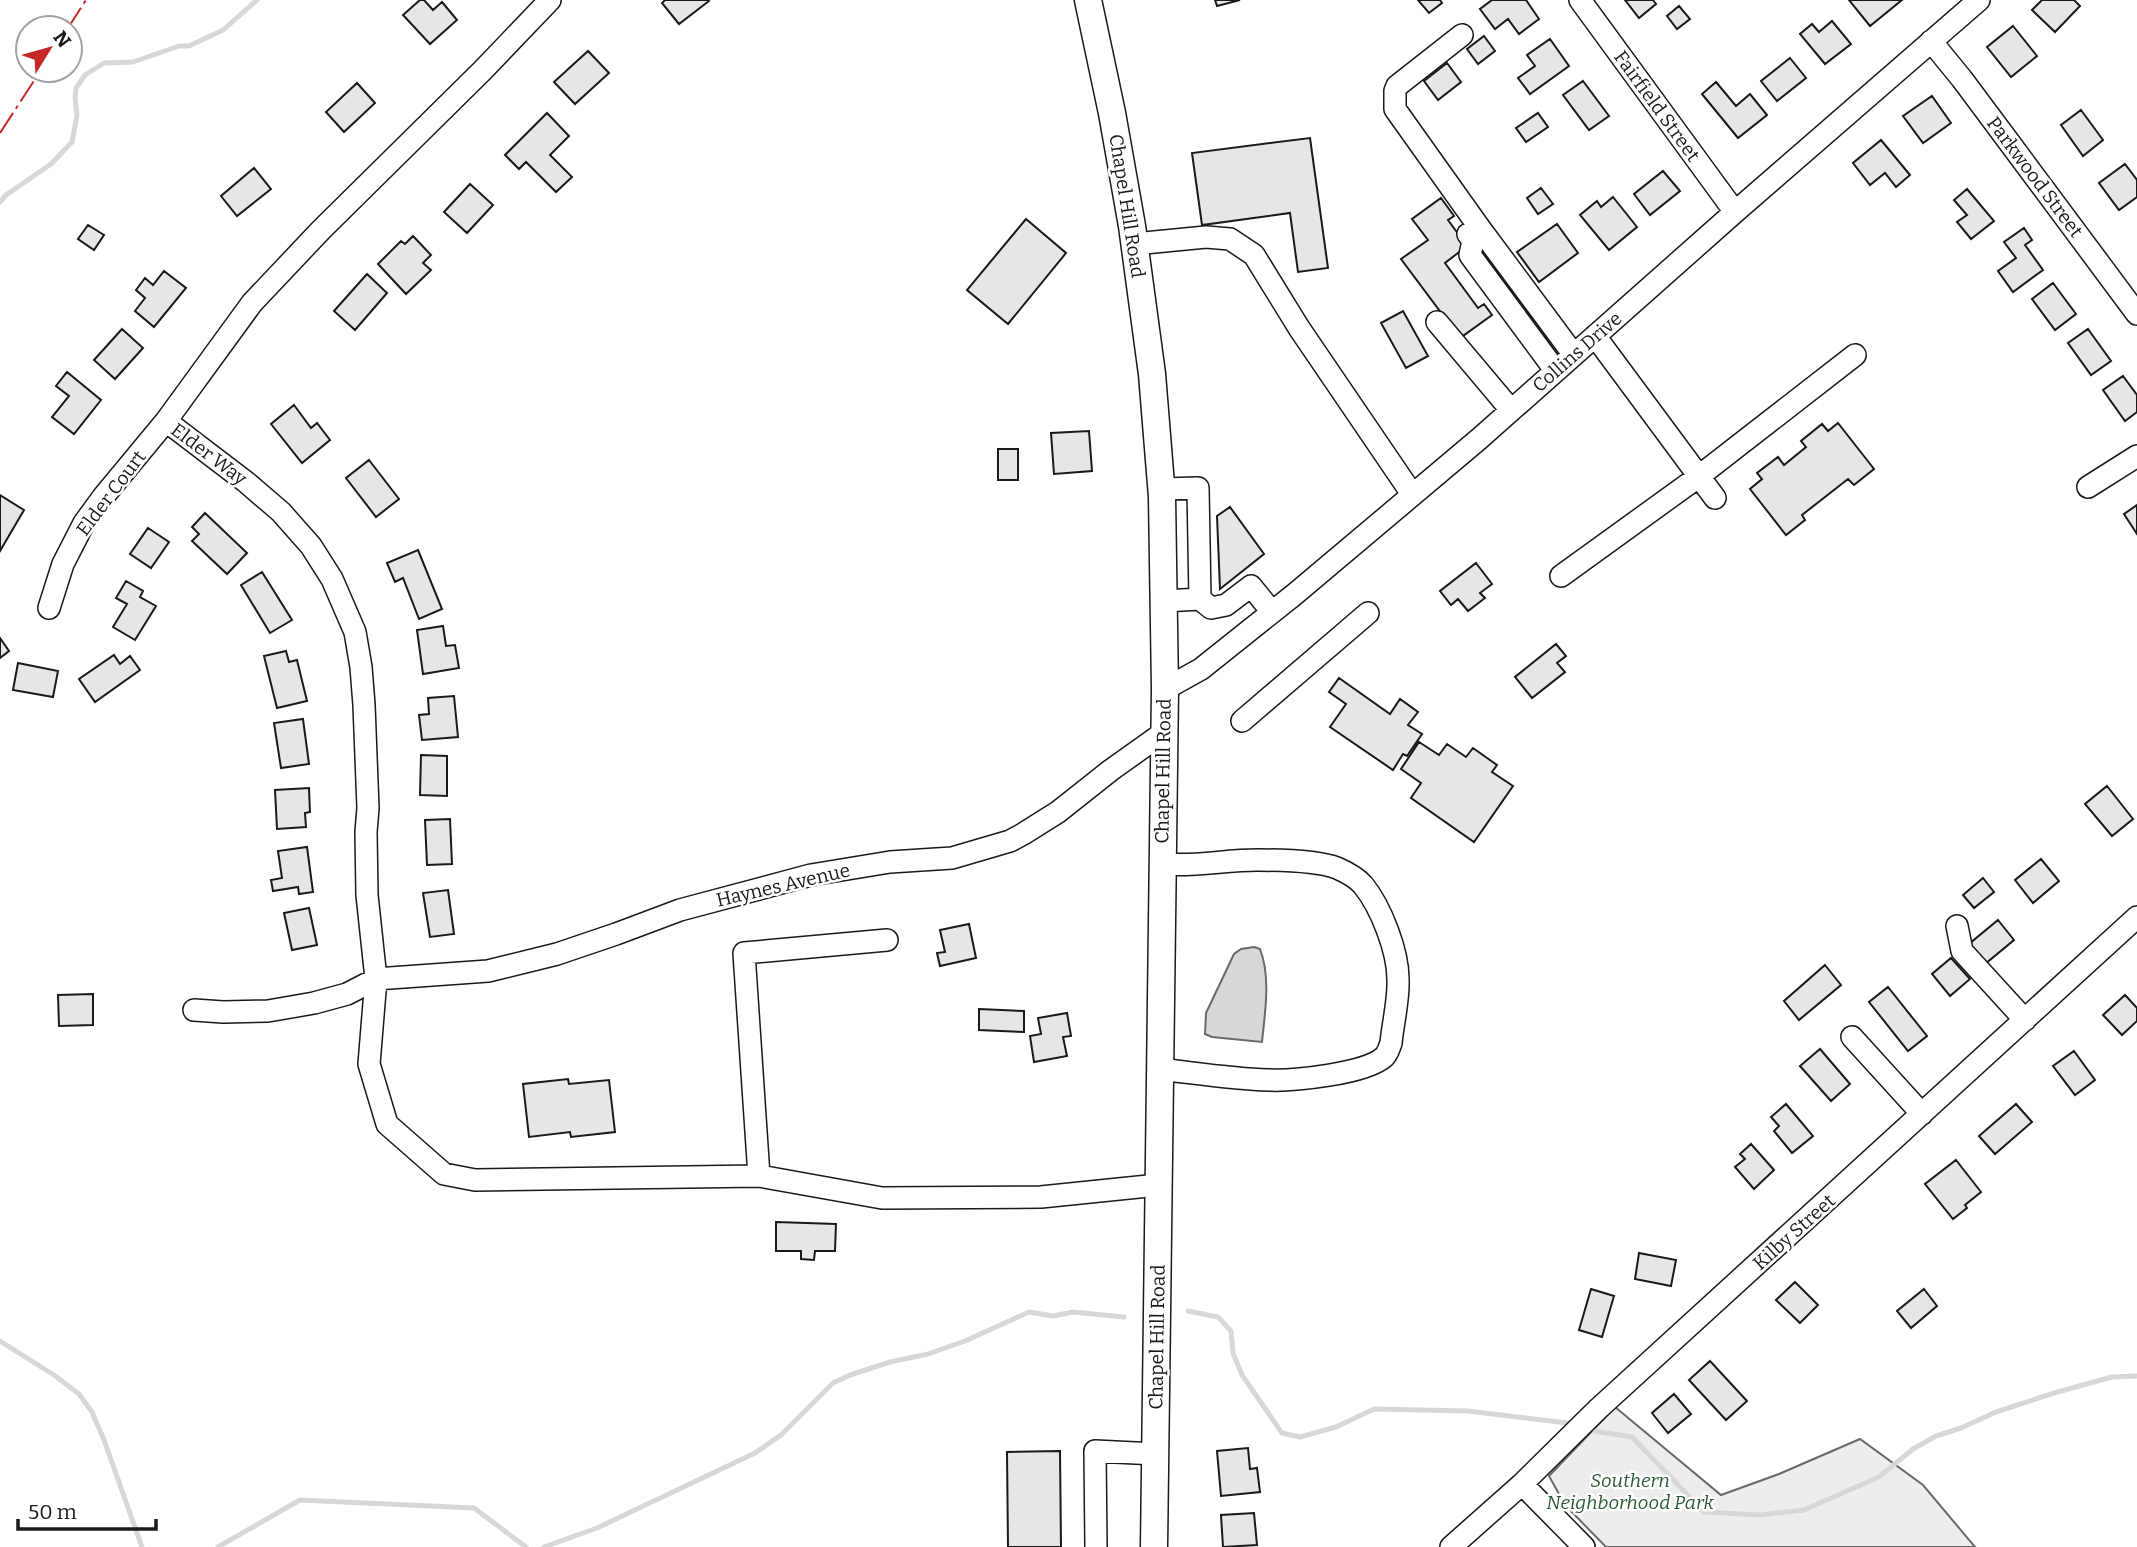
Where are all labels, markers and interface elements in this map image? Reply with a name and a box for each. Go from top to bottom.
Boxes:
north arrow [14,14,84,84]
text: N [49,26,76,52]
street label: Fairfield Street [1609,46,1705,166]
street label: Parkwood Street [1982,112,2088,242]
street label: Chapel Hill Road [1104,133,1150,279]
street label: Collins Drive [1528,307,1626,397]
street label: Elder Way [167,418,252,490]
street label: Elder Court [71,446,151,540]
street label: Chapel Hill Road [1150,698,1176,844]
street label: Haynes Avenue [714,858,852,912]
street label: Kilby Street [1748,1189,1840,1275]
street label: Chapel Hill Road [1144,1264,1170,1410]
park label: Southern Neighborhood Park [1546,1469,1714,1514]
scale bar [18,1488,156,1532]
text: 50 m [28,1499,77,1525]

